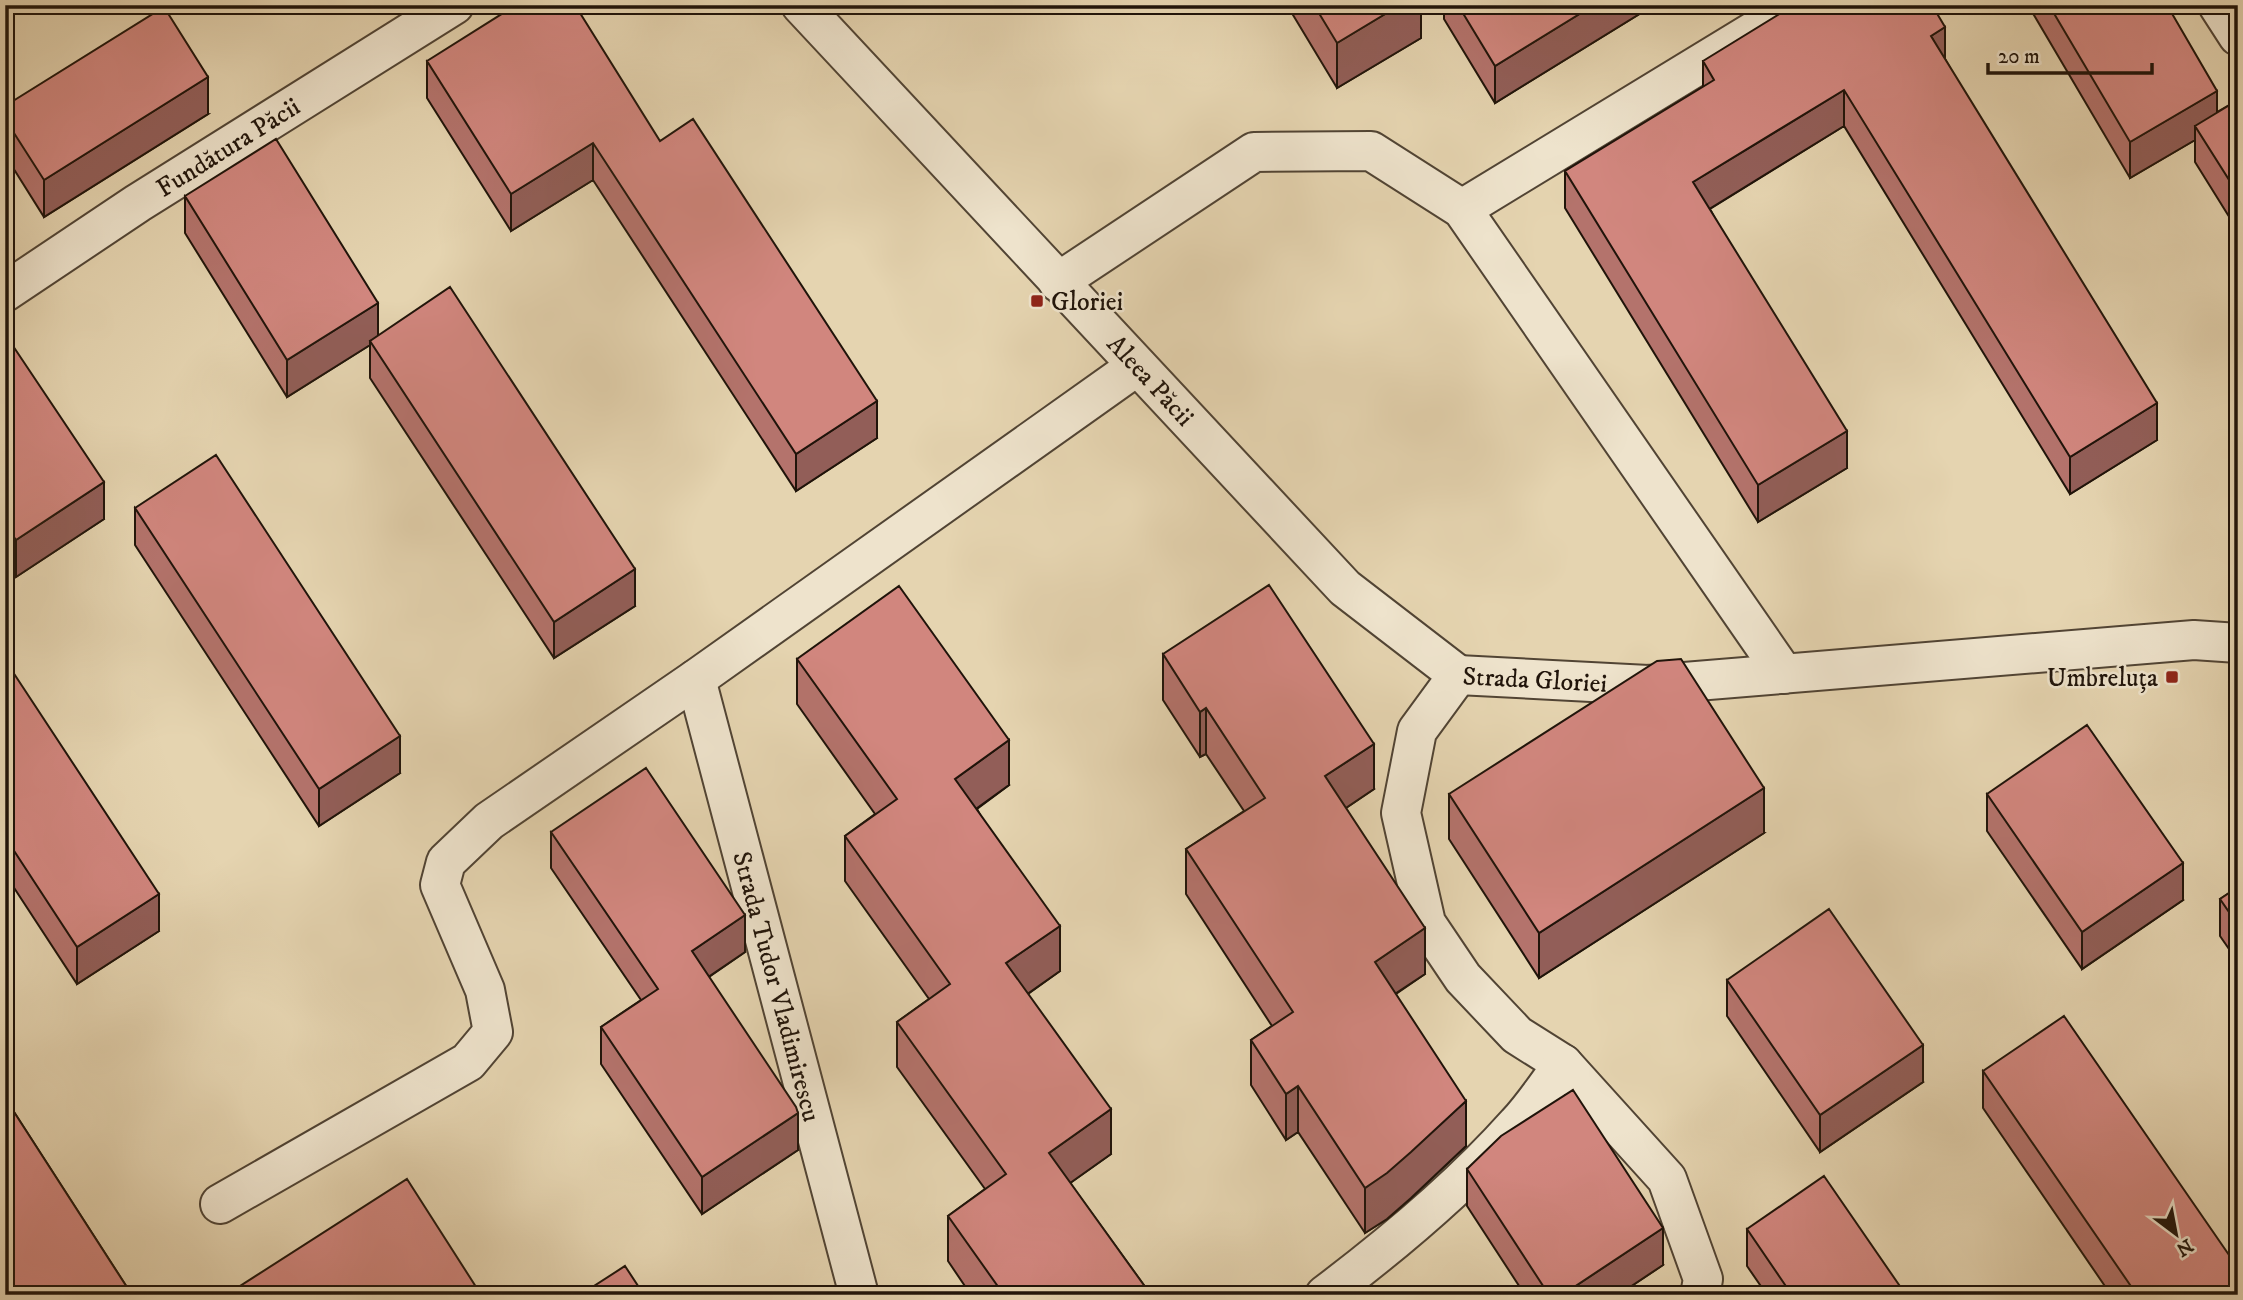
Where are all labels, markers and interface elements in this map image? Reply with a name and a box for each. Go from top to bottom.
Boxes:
scale bar [1988,32,2152,76]
text: 20 m [1998,44,2040,70]
street label: Fundătura Păcii [151,91,307,205]
place label: Gloriei [1051,286,1123,319]
marker: Gloriei [1029,293,1045,309]
street label: Aleea Păcii [1099,328,1201,434]
street label: Strada Gloriei [1462,660,1608,701]
place label: Umbreluța [2047,662,2158,695]
marker: Umbreluța [2164,669,2180,685]
street label: Strada Tudor Vladimirescu [724,848,827,1125]
north arrow [2142,1198,2212,1268]
text: N [2171,1233,2197,1261]

